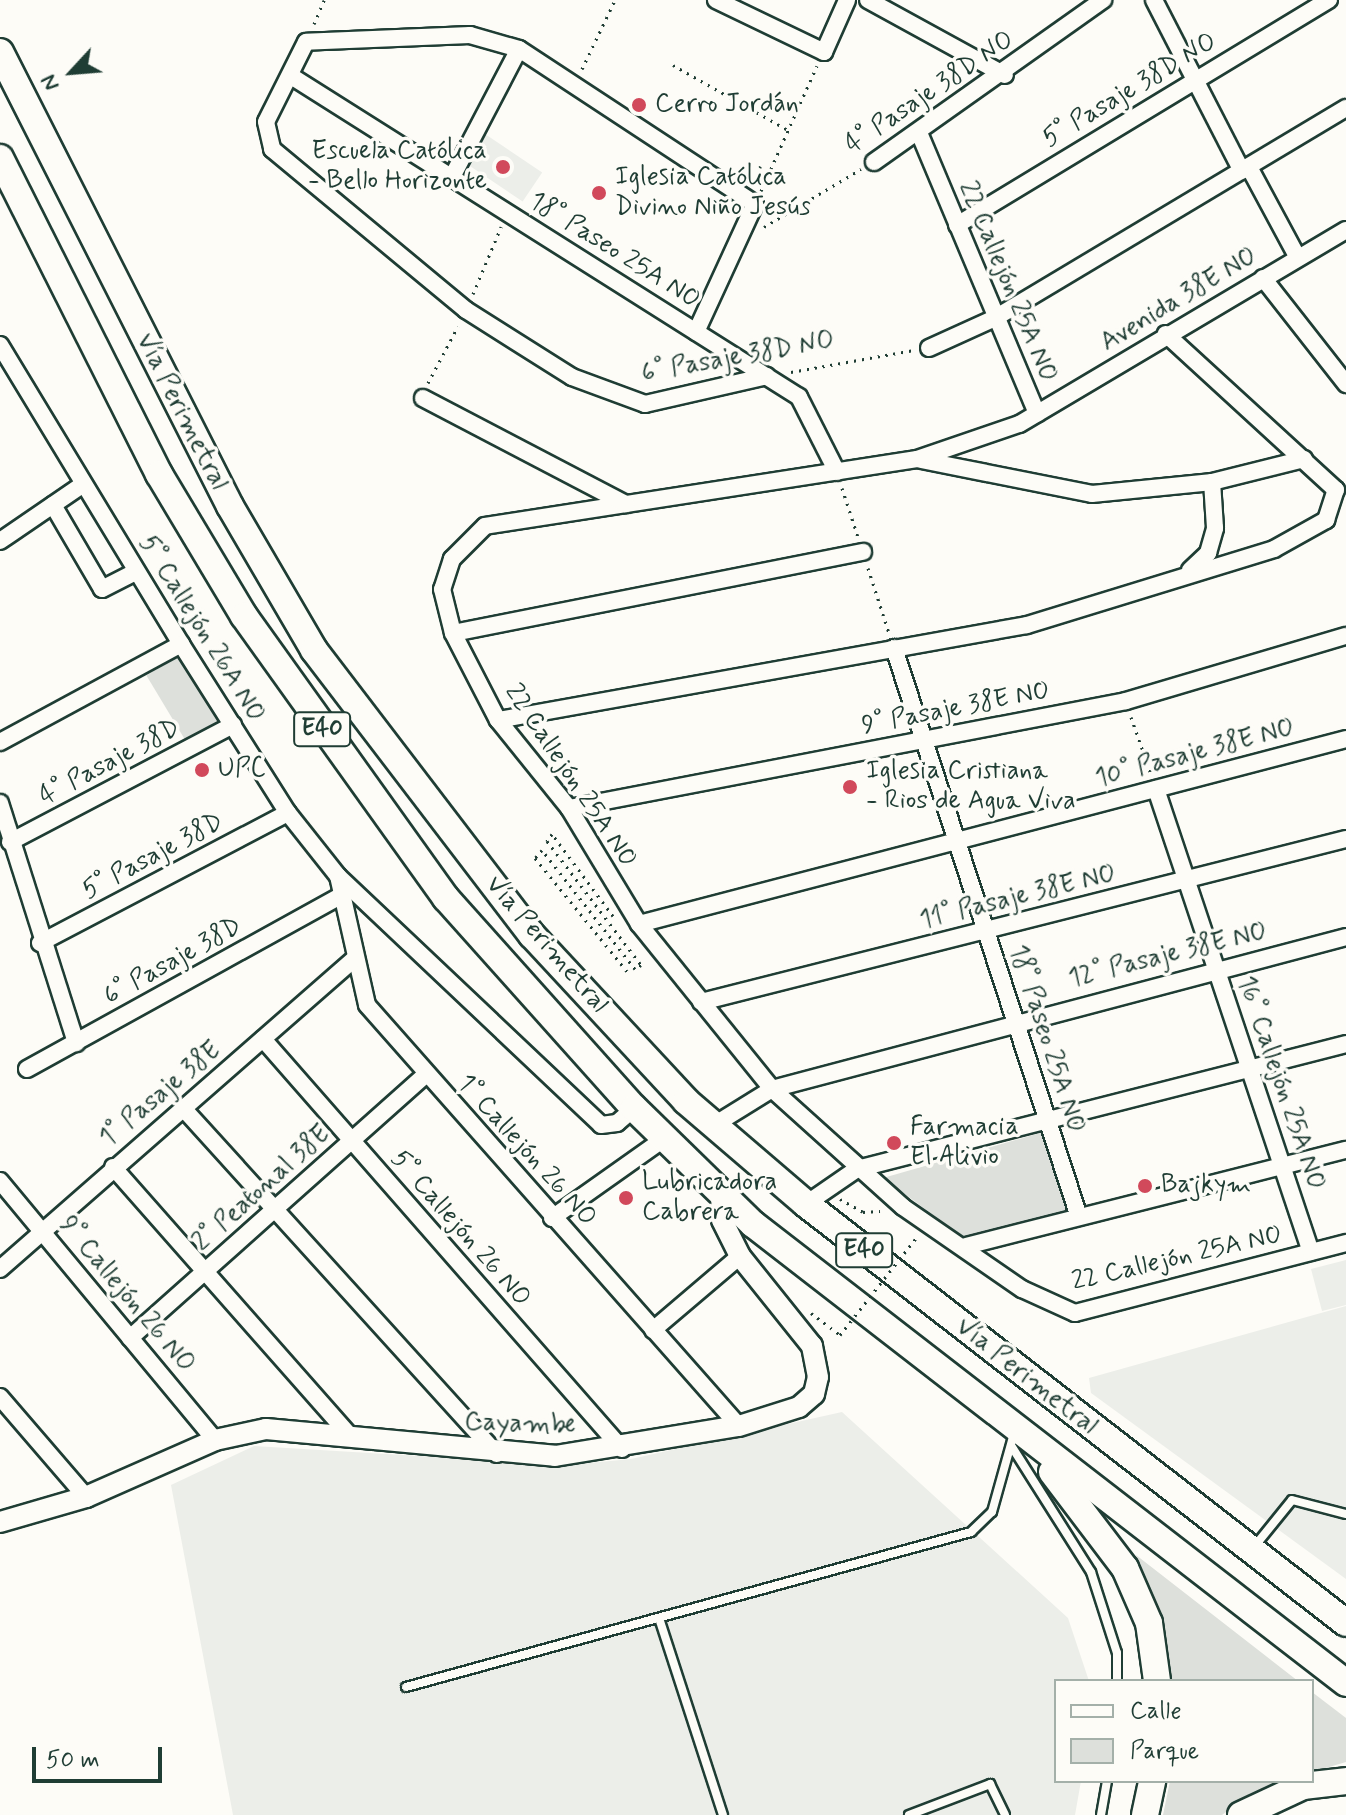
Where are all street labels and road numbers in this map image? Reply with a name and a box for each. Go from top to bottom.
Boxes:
street label: 4° Pasaje 38D NO [840,25,1020,161]
street label: 5° Pasaje 38D NO [1038,27,1222,155]
street label: 22 Callejón 25A NO [951,177,1063,387]
street label: 18° Paseo 25A NO [522,186,706,316]
street label: Avenida 38E NO [1095,241,1263,359]
street label: 6° Pasaje 38D NO [639,326,837,390]
street label: Vía Perimetral [128,329,234,495]
street label: 5° Callejón 26A NO [131,530,271,728]
street label: 9° Pasaje 38E NO [859,675,1053,743]
street label: 22 Callejón 25A NO [497,678,643,874]
road number: E40 [292,709,352,749]
street label: 10° Pasaje 38E NO [1092,712,1298,796]
street label: 4° Pasaje 38D [34,713,186,813]
street label: 5° Pasaje 38D [77,807,229,907]
street label: 11° Pasaje 38E NO [917,859,1119,937]
street label: Vía Perimetral [478,870,614,1020]
street label: 6° Pasaje 38D [99,911,247,1013]
street label: 12° Pasaje 38E NO [1065,916,1271,996]
street label: 18° Paseo 25A NO [1001,941,1091,1137]
street label: 16° Callejón 25A NO [1229,972,1331,1194]
street label: 1° Pasaje 38E [94,1035,228,1155]
street label: 1° Callejón 26 NO [450,1069,602,1233]
street label: 2° Peatonal 38E [187,1119,337,1259]
street label: 5° Callejón 26 NO [384,1144,536,1314]
street label: 9° Callejón 26 NO [52,1211,200,1379]
street label: 22 Callejón 25A NO [1069,1220,1285,1298]
road number: E40 [834,1230,894,1270]
street label: Vía Perimetral [949,1312,1103,1442]
street label: Cayambe [464,1407,576,1443]

